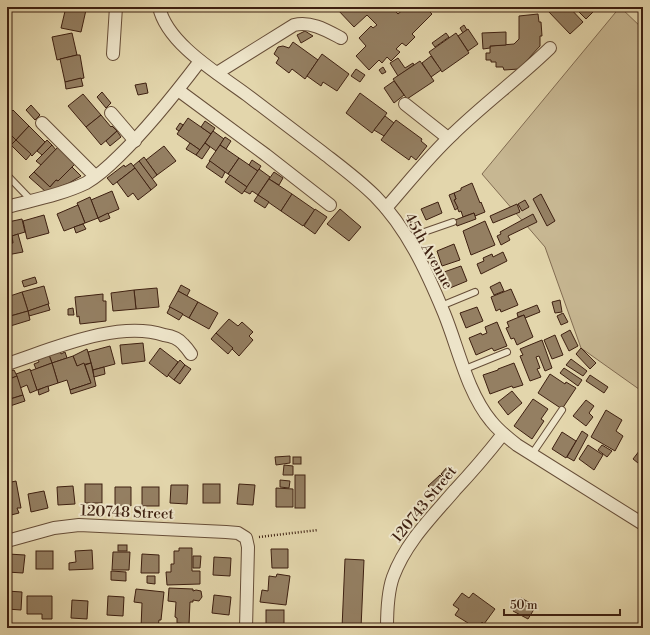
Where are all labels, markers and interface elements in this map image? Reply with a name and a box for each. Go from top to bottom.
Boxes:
street label: 45th Avenue [400,210,457,293]
street label: 120743 Street [388,462,461,546]
street label: 120748 Street [80,501,175,524]
scale bar [504,591,620,617]
text: 50 m [510,598,538,613]

